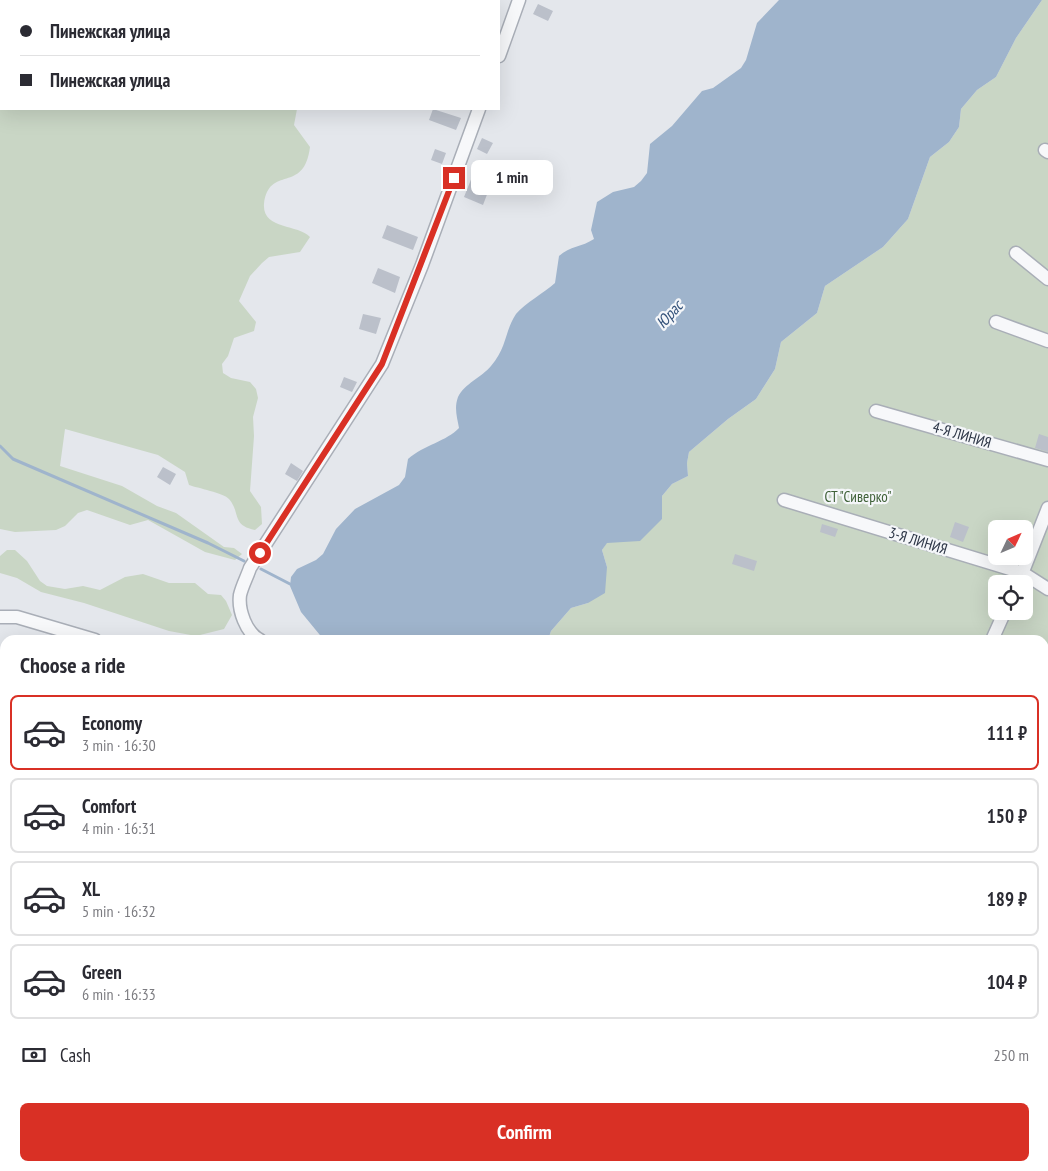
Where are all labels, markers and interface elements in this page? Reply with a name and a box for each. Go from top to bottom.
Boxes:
text: Пинежская улица [50,19,170,43]
text: Пинежская улица [50,68,170,92]
callout: 1 min [472,160,554,196]
route end [443,167,465,189]
text: 1 min [496,167,528,187]
water label: Юрас [651,294,688,332]
street label: 4-Я ЛИНИЯ [931,417,994,452]
park label: СТ "Сиверко" [825,487,891,506]
north arrow [988,520,1032,565]
map controls [988,520,1033,620]
street label: 3-Я ЛИНИЯ [887,523,950,558]
route start [249,542,271,564]
button: locate [988,575,1033,620]
text: Choose a ride [20,651,125,679]
icon: car [22,710,67,755]
text: Economy [82,711,142,735]
text: 111 ₽ [987,721,1027,745]
text: 3 min · 16:30 [82,735,156,755]
icon: car [22,793,67,838]
text: Comfort [82,794,136,818]
text: 150 ₽ [987,804,1027,828]
text: 4 min · 16:31 [82,818,156,838]
icon: car [22,876,67,921]
text: XL [82,877,100,901]
text: 189 ₽ [987,887,1027,911]
text: 5 min · 16:32 [82,901,156,921]
icon: car [22,959,67,1004]
text: Green [82,960,122,984]
text: 104 ₽ [987,970,1027,994]
text: 6 min · 16:33 [82,984,156,1004]
icon: cash [20,1041,48,1069]
text: Cash [60,1043,91,1067]
text: 250 m [994,1045,1029,1065]
button: Confirm [20,1103,1029,1161]

